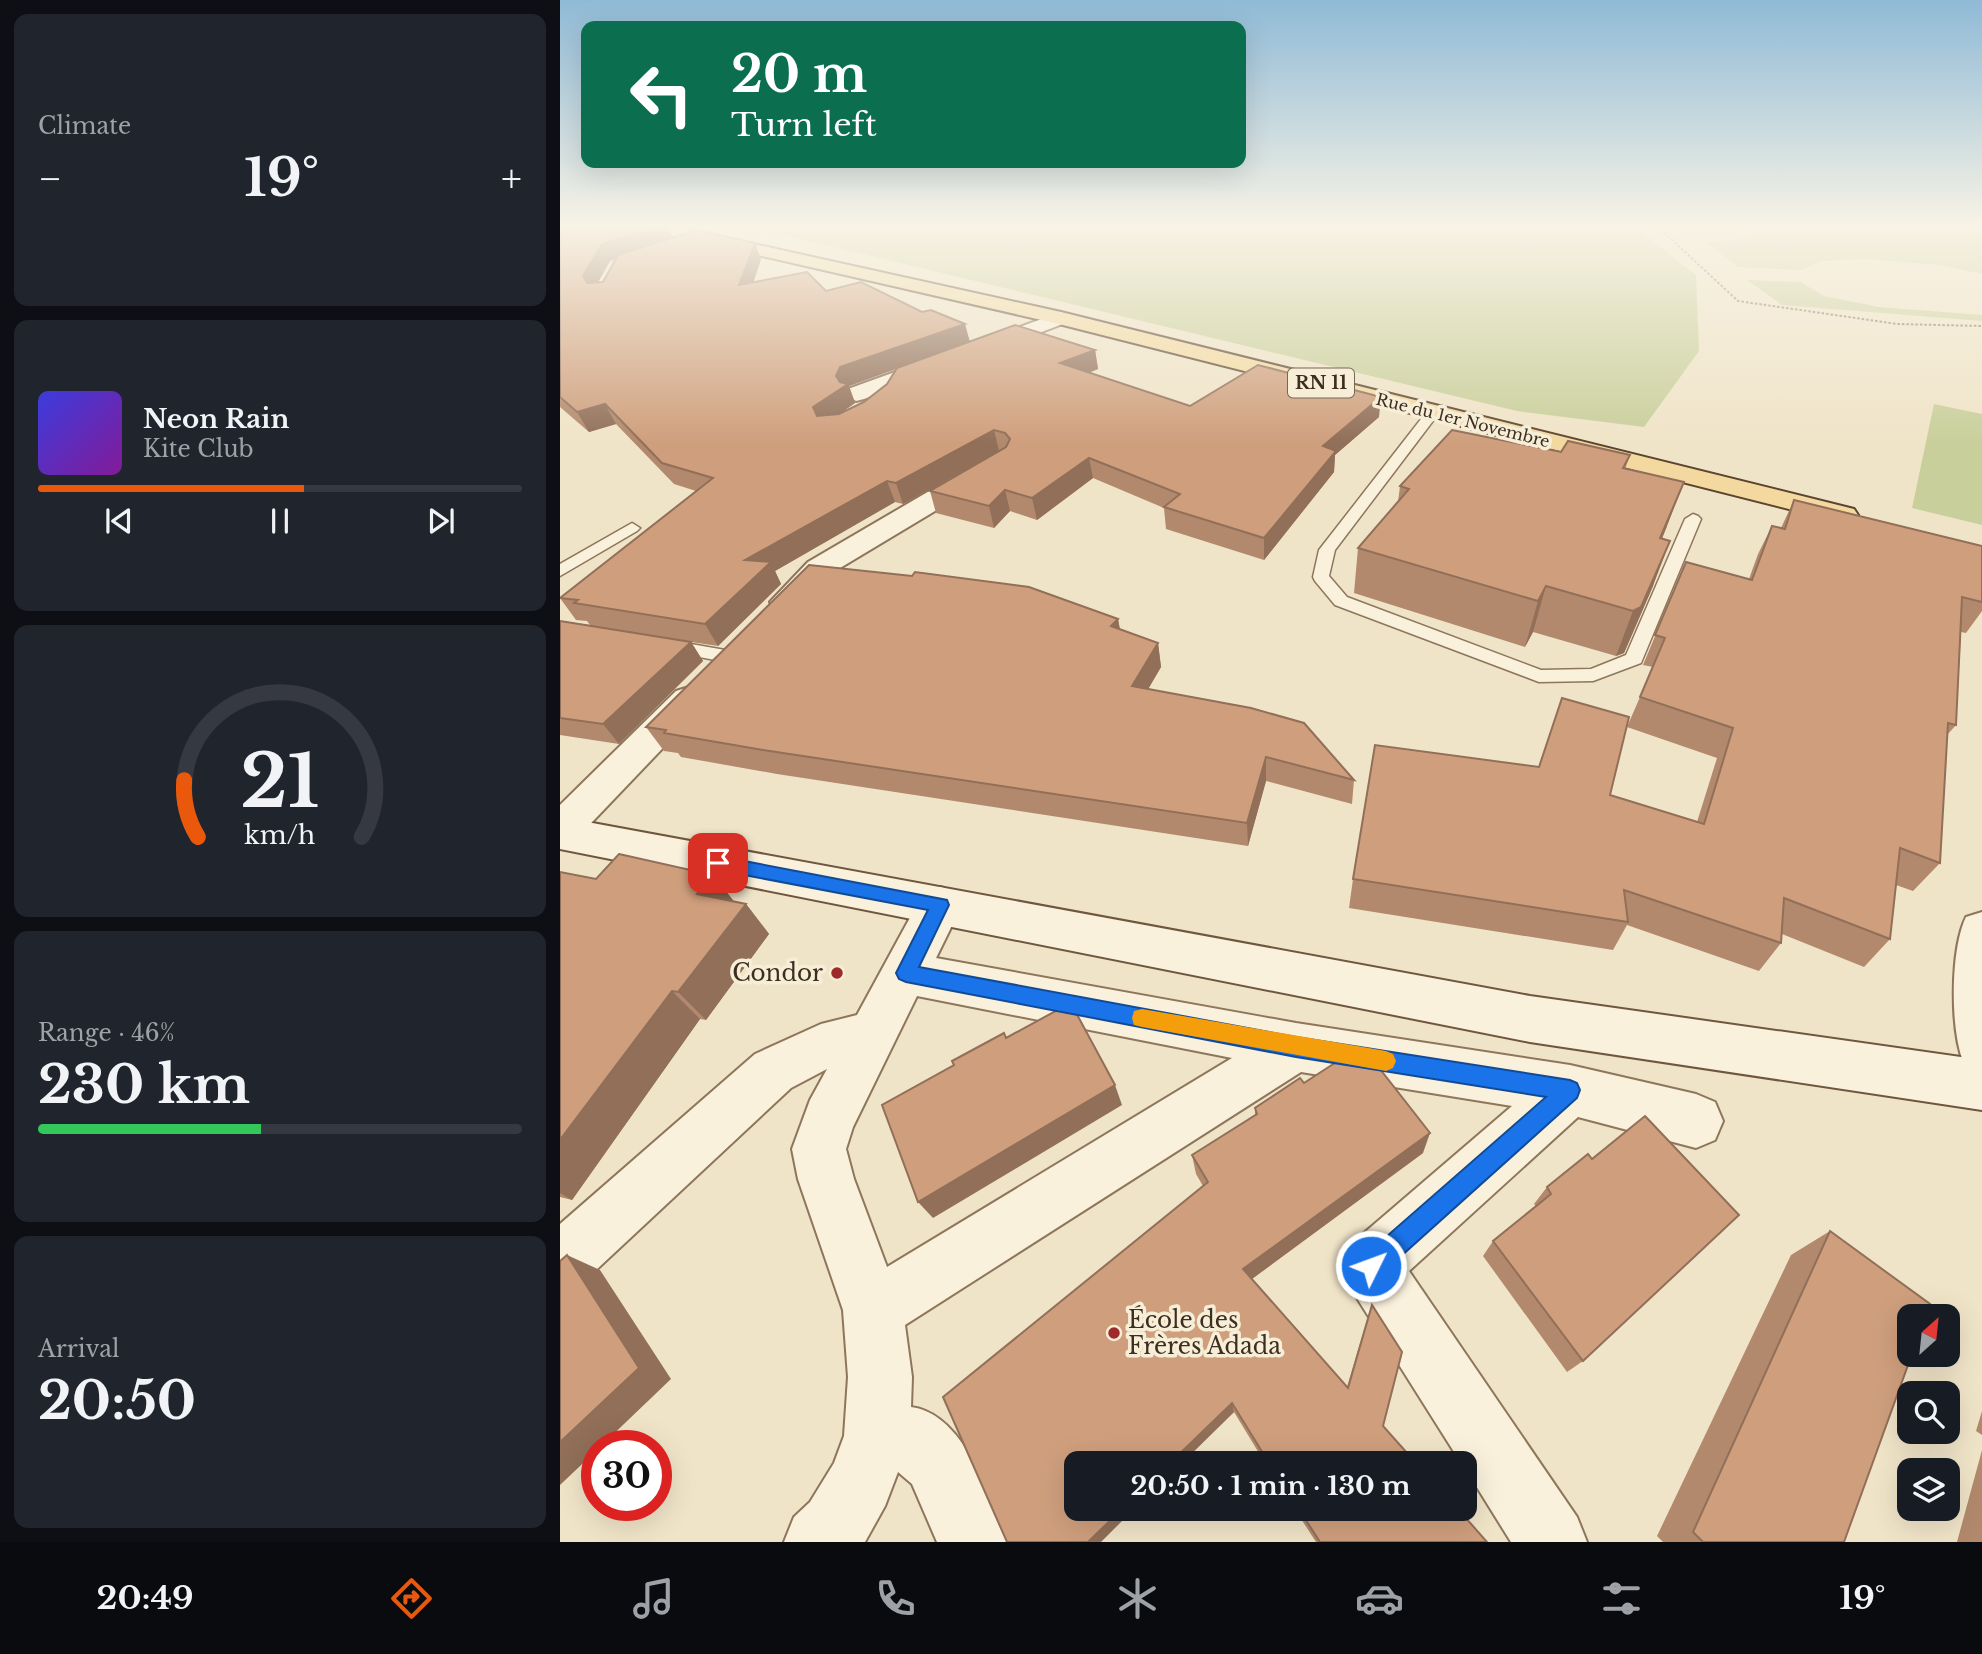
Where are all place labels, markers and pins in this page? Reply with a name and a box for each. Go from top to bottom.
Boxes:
pin [688,833,748,893]
place label: Condor [732,959,823,987]
marker: Condor [829,965,845,981]
place label: École des Frères Adada [1128,1305,1281,1360]
marker: École des Frères Adada [1106,1325,1122,1341]

